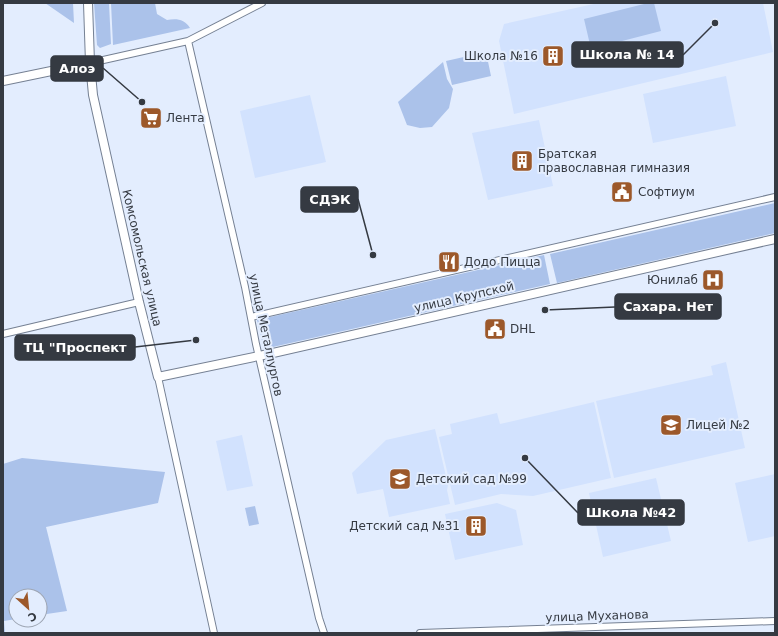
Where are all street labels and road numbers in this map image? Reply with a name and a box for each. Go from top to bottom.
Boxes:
street label: Комсомольская улица [119,188,165,328]
street label: улица Металлургов [246,273,286,397]
street label: улица Крупской [413,279,515,315]
street label: улица Муханова [545,607,649,625]

